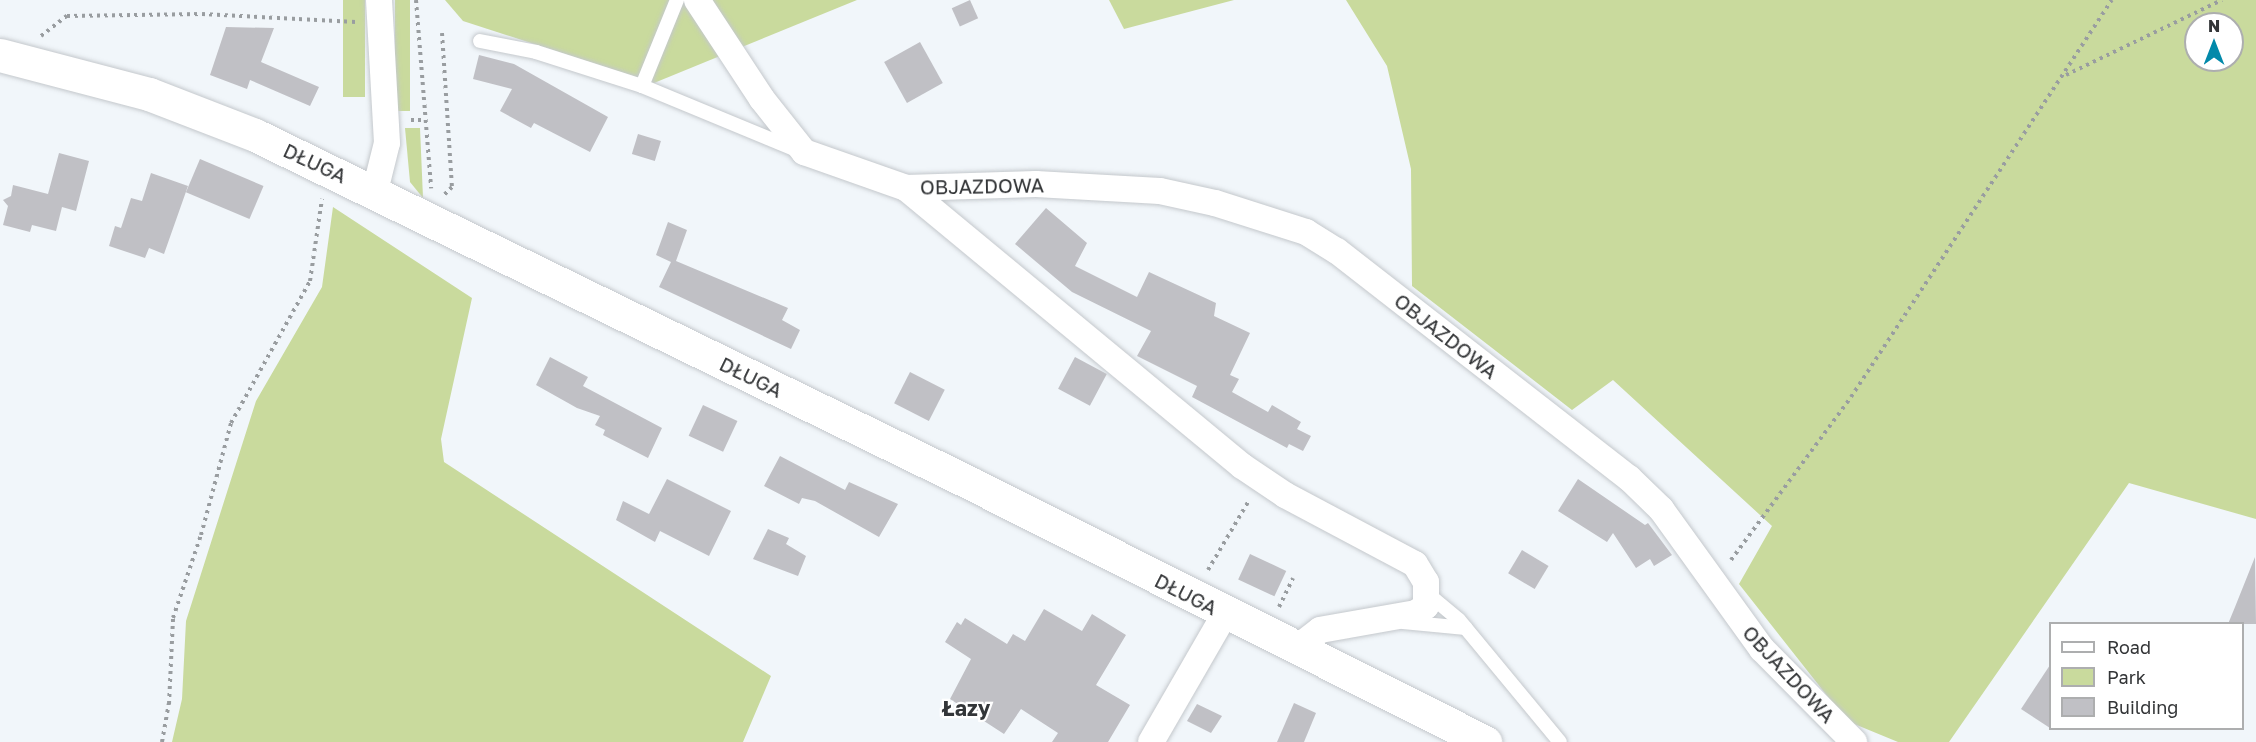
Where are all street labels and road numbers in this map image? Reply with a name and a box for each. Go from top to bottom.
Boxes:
street label: DŁUGA [280,138,350,188]
street label: OBJAZDOWA [920,173,1044,199]
street label: OBJAZDOWA [1390,288,1502,384]
street label: DŁUGA [716,352,786,402]
street label: DŁUGA [1151,568,1221,620]
street label: OBJAZDOWA [1738,620,1840,728]

